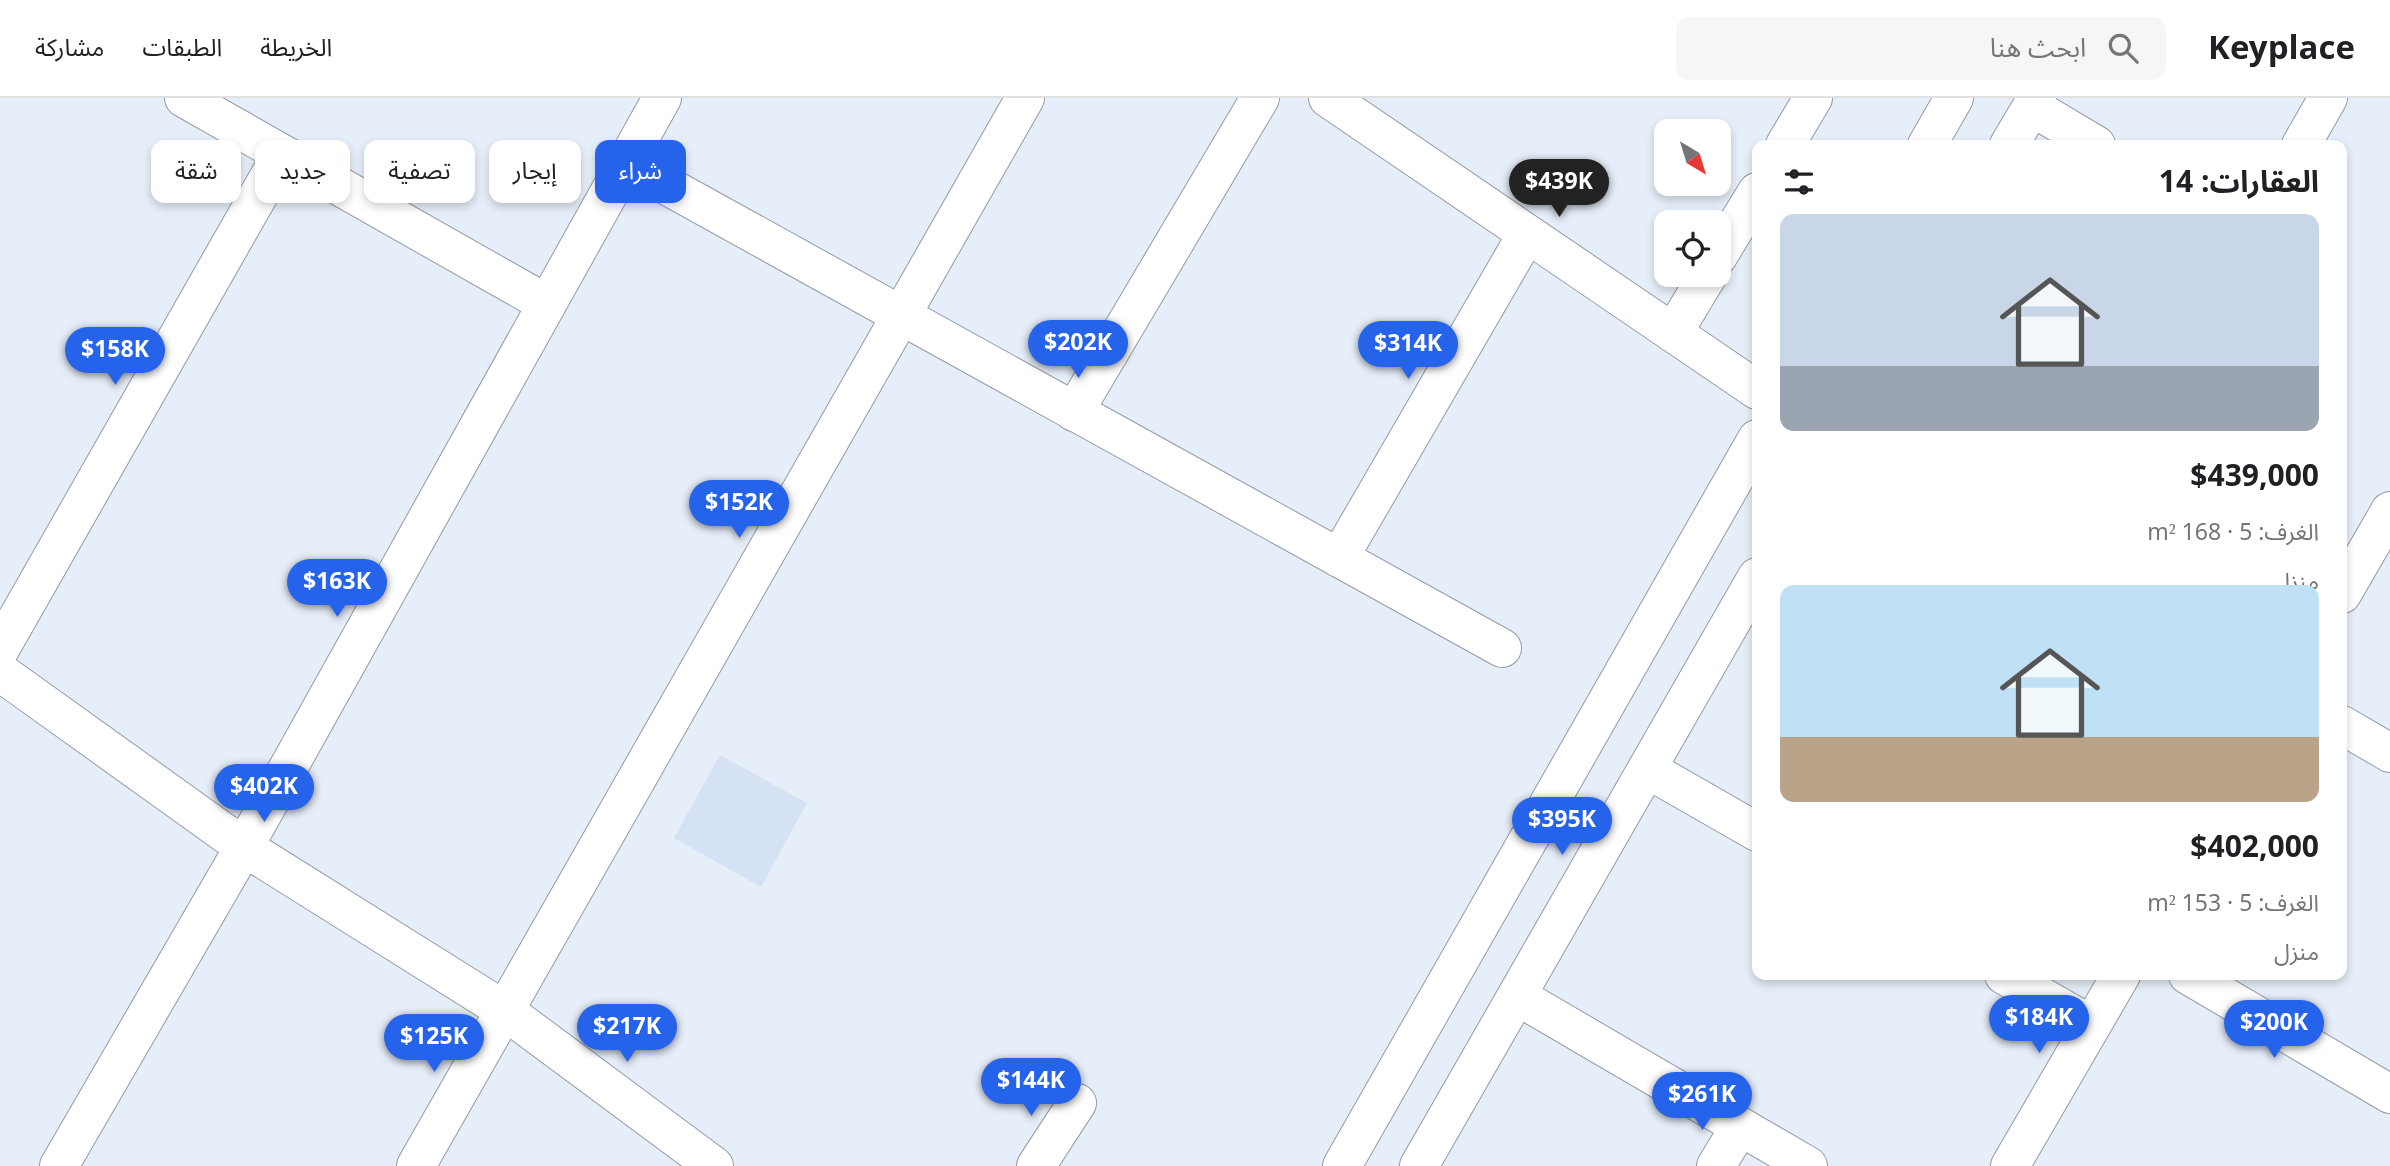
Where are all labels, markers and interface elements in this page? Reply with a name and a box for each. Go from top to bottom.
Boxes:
text: Keyplace [2208,14,2355,83]
search box [1676,17,2166,80]
text: ابحث هنا [1990,21,2086,76]
text: مشاركة [35,23,104,74]
text: الطبقات [142,23,222,74]
text: الخريطة [260,23,332,74]
icon: search [2104,29,2142,67]
north arrow [1654,119,1731,196]
map controls [1654,119,1731,287]
chip: شقة [151,140,241,203]
chip: جديد [255,140,350,203]
chip: تصفية [364,140,475,203]
chip: إيجار [489,140,581,203]
chip: شراء [595,140,686,203]
text: العقارات: 14 [2159,151,2319,214]
text: $439K [1525,157,1593,206]
pin: $439K [1510,159,1608,219]
icon: filters [1780,163,1818,201]
button: locate [1654,210,1731,287]
icon: home [1987,259,2113,385]
text: $202K [1044,318,1112,367]
text: $314K [1374,319,1442,368]
pin: $202K [1029,320,1127,380]
pin: $314K [1359,322,1457,381]
text: $158K [81,325,149,374]
pin: $158K [66,328,164,387]
text: $439,000 [2190,445,2319,508]
text: $152K [705,478,773,527]
pin: $152K [690,480,788,540]
text: الغرف: 5 · 168 m² [2147,508,2319,557]
text: $163K [303,557,371,606]
text: منزل [2274,557,2319,606]
pin: $163K [288,560,386,619]
icon: home [1987,630,2113,756]
text: $402K [230,762,298,811]
pin: $402K [215,764,313,824]
text: $395K [1528,795,1596,844]
pin: $395K [1513,798,1611,857]
text: $402,000 [2190,816,2319,879]
text: الغرف: 5 · 153 m² [2147,879,2319,928]
text: منزل [2274,928,2319,977]
text: $184K [2005,993,2073,1042]
pin: $184K [1990,996,2088,1055]
text: $200K [2240,998,2308,1047]
pin: $200K [2225,1000,2323,1060]
text: $217K [593,1002,661,1051]
pin: $217K [578,1004,676,1064]
text: $125K [400,1012,468,1061]
pin: $125K [385,1014,483,1074]
text: $144K [997,1056,1065,1105]
pin: $144K [982,1058,1080,1118]
text: $261K [1668,1070,1736,1119]
pin: $261K [1653,1072,1751,1132]

